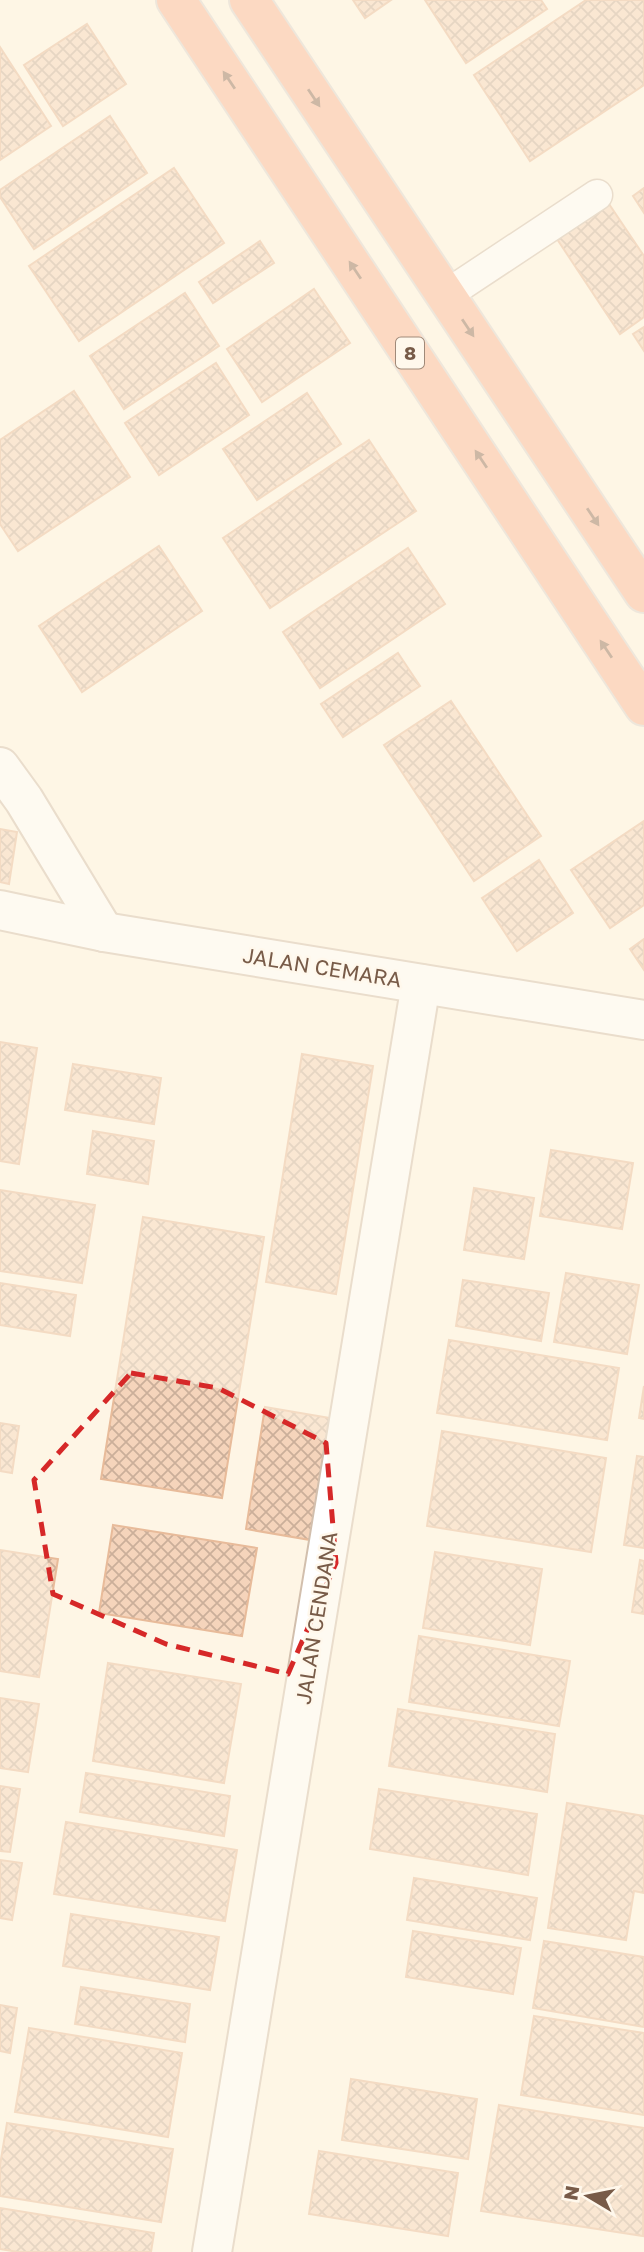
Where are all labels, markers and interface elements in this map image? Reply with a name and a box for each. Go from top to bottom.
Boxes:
one-way arrow [222,71,236,89]
one-way arrow [307,88,320,107]
one-way arrow [348,261,362,279]
one-way arrow [461,318,474,337]
road number: 8 [396,338,424,368]
one-way arrow [474,450,487,469]
one-way arrow [587,507,600,527]
one-way arrow [600,639,613,659]
street label: JALAN CEMARA [241,942,403,992]
street label: JALAN CENDANA [290,1530,342,1706]
north arrow [553,2161,623,2231]
text: N [558,2184,583,2202]

